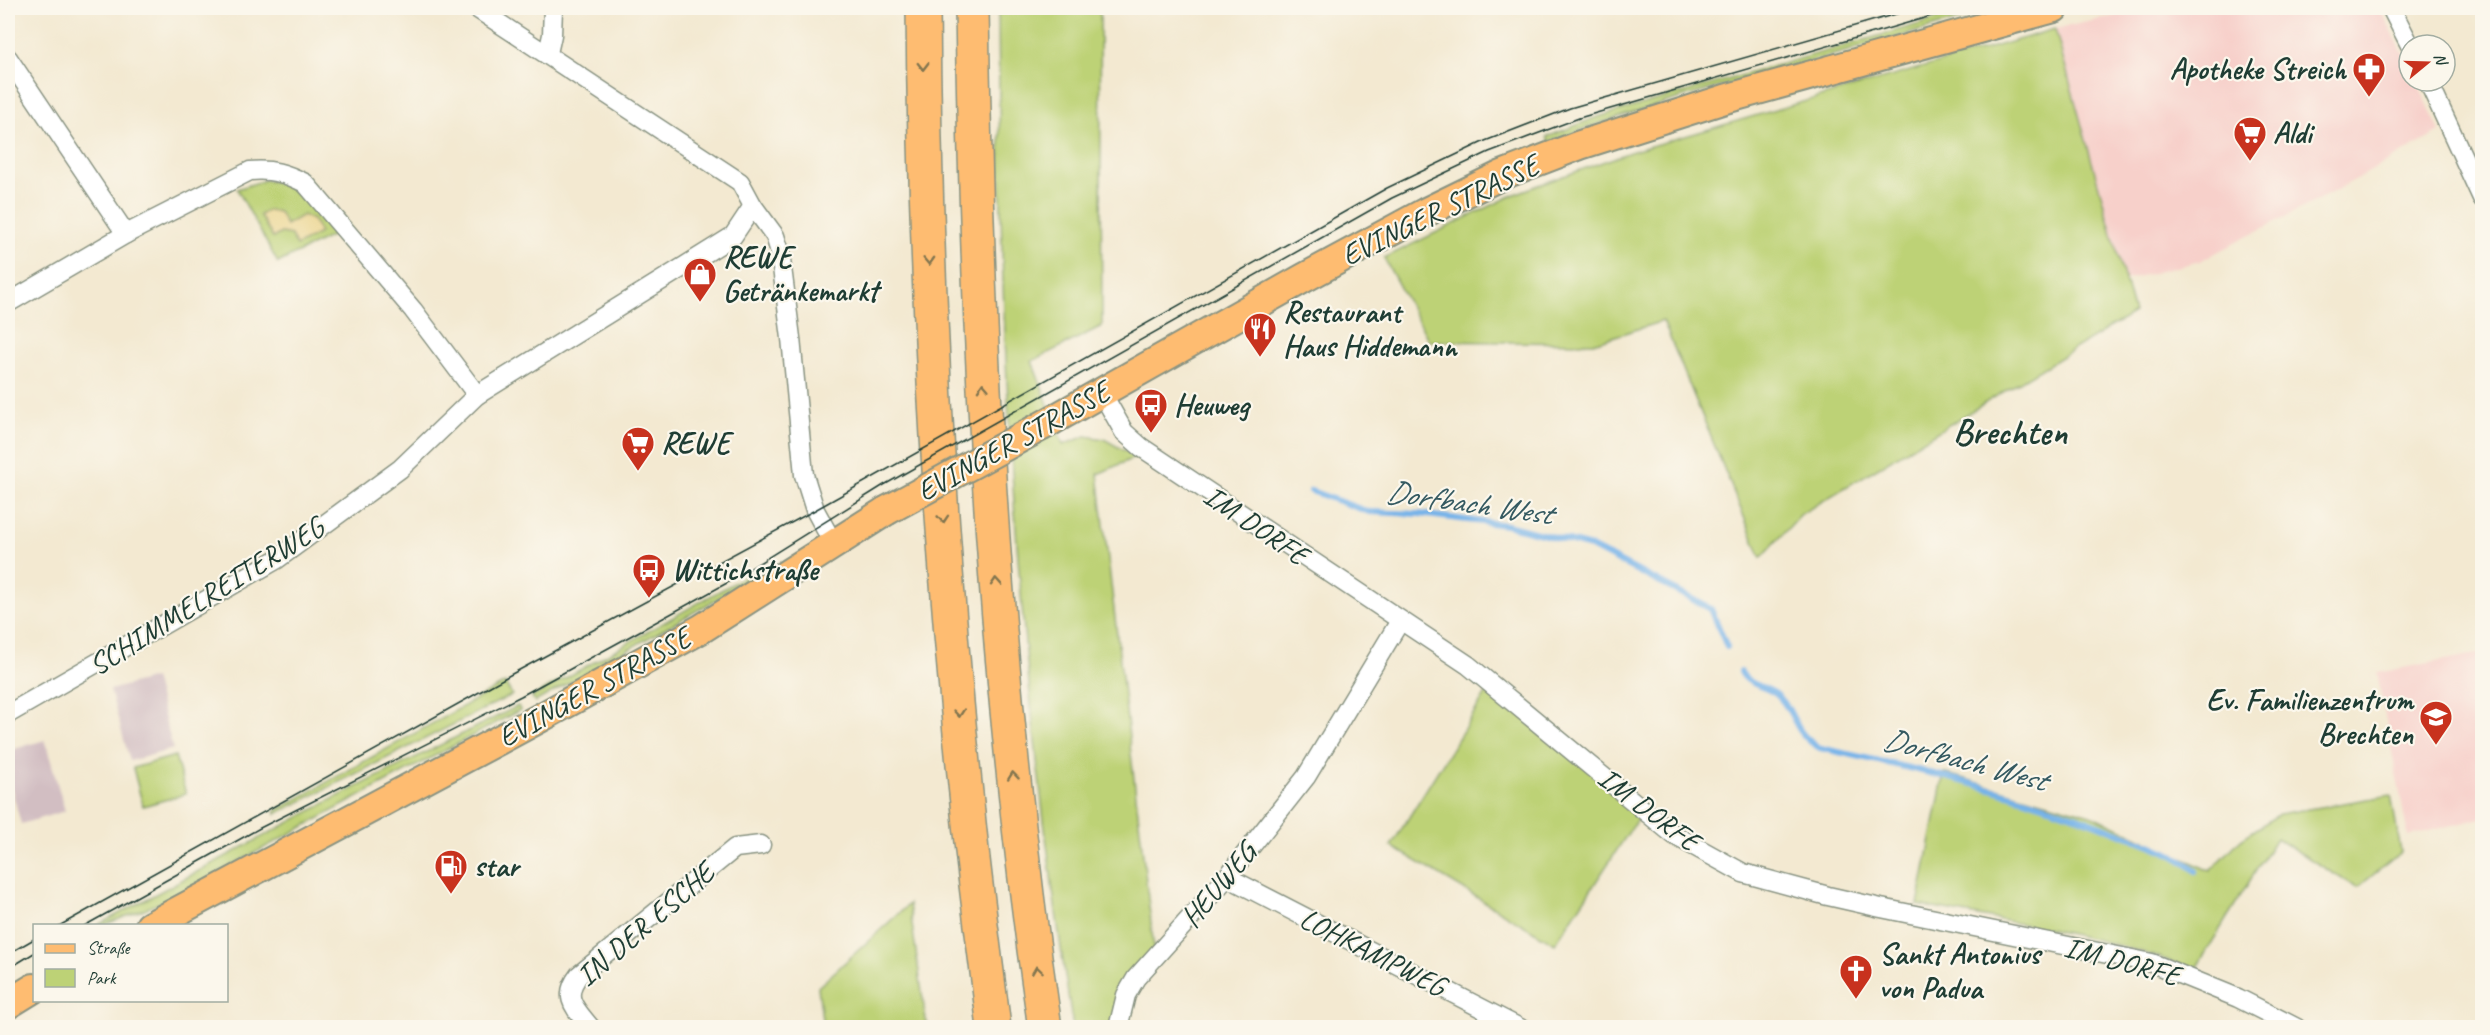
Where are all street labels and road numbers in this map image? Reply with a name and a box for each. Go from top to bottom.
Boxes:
street label: EVINGER STRASSE [1335,144,1548,274]
street label: EVINGER STRASSE [910,371,1119,510]
street label: IM DORFE [1197,476,1318,576]
street label: SCHIMMELREITERWEG [81,507,333,684]
street label: EVINGER STRASSE [491,617,700,756]
street label: IM DORFE [1591,758,1710,862]
street label: HEUWEG [1172,832,1267,935]
street label: IN DER ESCHE [568,851,725,994]
street label: LOHKAMPWEG [1294,899,1455,1006]
street label: IM DORFE [2060,927,2187,996]

